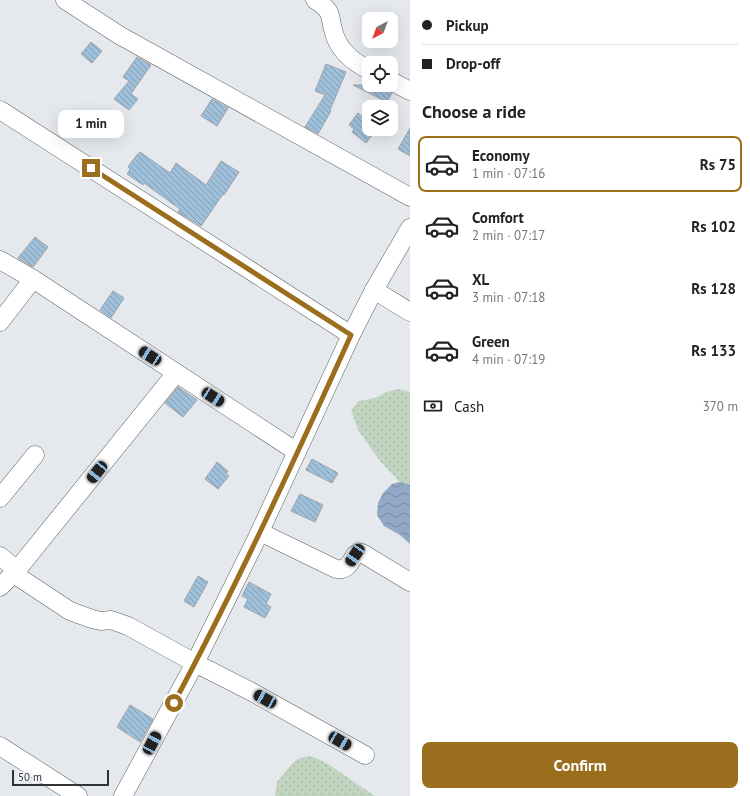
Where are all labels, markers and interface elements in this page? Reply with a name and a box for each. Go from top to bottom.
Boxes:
north arrow [362,12,398,48]
map controls [362,12,398,136]
text: Pickup [446,16,489,35]
text: Drop-off [446,54,500,73]
button: locate [362,56,398,92]
button: layers [362,100,398,136]
text: Choose a ride [422,100,526,123]
callout: 1 min [58,110,124,138]
text: 1 min [75,115,107,132]
icon: car [424,146,460,182]
text: Economy [472,146,530,165]
text: Rs 75 [700,155,736,174]
route end [82,159,100,177]
text: 1 min · 07:16 [472,165,545,182]
icon: car [424,208,460,244]
text: Comfort [472,208,524,227]
text: Rs 102 [691,217,736,236]
text: 2 min · 07:17 [472,227,545,244]
icon: car [424,270,460,306]
text: XL [472,270,489,289]
text: Rs 128 [691,279,736,298]
text: 3 min · 07:18 [472,289,545,306]
icon: car [424,332,460,368]
text: Green [472,332,510,351]
text: Rs 133 [691,341,736,360]
car [137,344,163,368]
text: 4 min · 07:19 [472,351,545,368]
car [200,385,226,409]
icon: cash [422,395,444,417]
text: Cash [454,397,484,416]
text: 370 m [703,398,738,415]
car [85,459,109,485]
car [343,542,367,568]
car [252,688,278,710]
route start [165,694,183,712]
car [141,730,163,756]
car [327,730,353,752]
button: Confirm [422,742,738,788]
scale bar [12,768,109,787]
text: 50 m [18,770,42,784]

